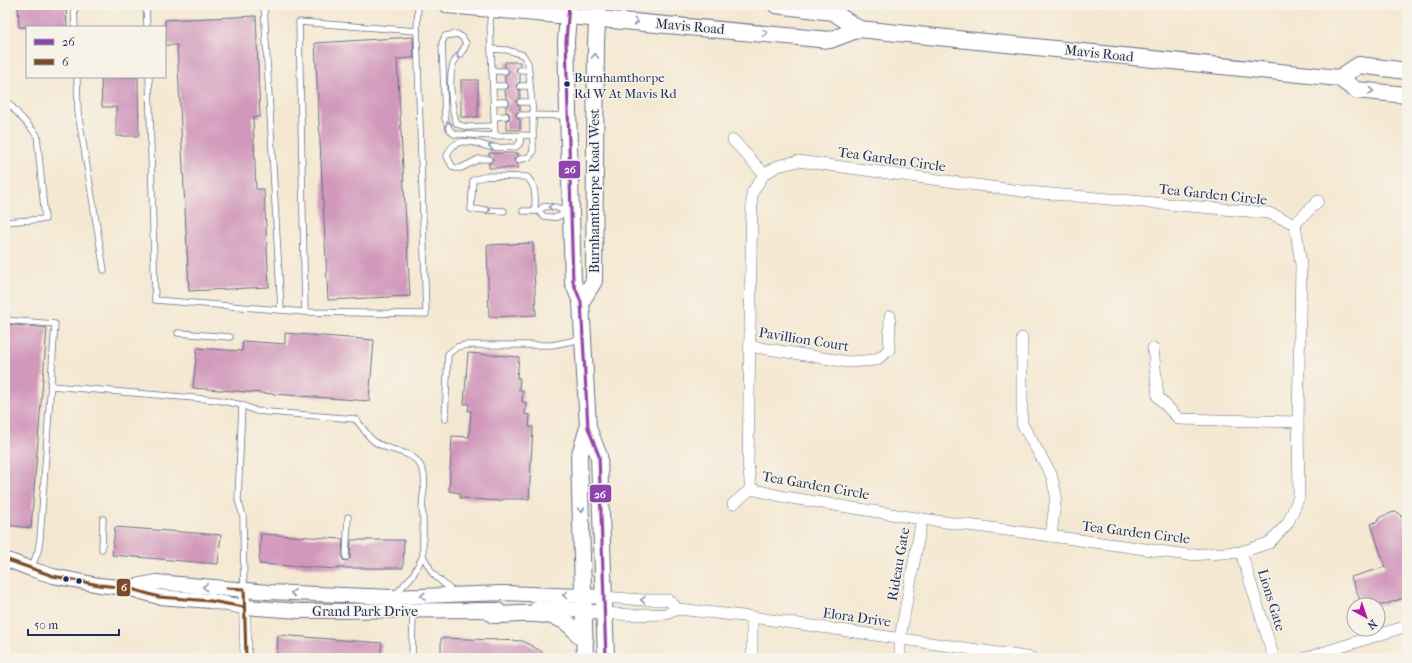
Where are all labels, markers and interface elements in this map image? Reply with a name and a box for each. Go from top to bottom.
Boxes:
street label: Mavis Road [655,15,726,38]
one-way arrow [633,17,639,26]
legend [26,26,166,78]
one-way arrow [762,29,768,38]
text: 26 [62,35,75,49]
street label: Mavis Road [1063,41,1135,66]
one-way arrow [457,51,464,59]
one-way arrow [591,53,600,59]
text: 6 [62,55,69,69]
place label: Burnhamthorpe Rd W At Mavis Rd [574,70,677,101]
marker: Burnhamthorpe Rd W At Mavis Rd [562,79,572,89]
one-way arrow [1368,86,1374,95]
street label: Burnhamthorpe Road West [586,109,603,273]
one-way arrow [444,121,452,128]
one-way arrow [487,142,494,151]
street label: Tea Garden Circle [837,144,947,175]
line badge: 26 [558,160,581,179]
text: 26 [564,163,577,176]
street label: Tea Garden Circle [1158,180,1268,209]
one-way arrow [548,202,554,211]
one-way arrow [485,206,491,214]
street label: Pavillion Court [758,324,850,355]
street label: Tea Garden Circle [761,468,871,503]
line badge: 26 [589,484,612,503]
text: 26 [594,488,607,501]
one-way arrow [576,507,585,513]
street label: Tea Garden Circle [1081,517,1191,548]
street label: Rideau Gate [884,526,913,602]
street label: Lions Gate [1254,567,1289,633]
unlabelled marker [61,574,71,584]
unlabelled marker [74,576,84,586]
line badge: 6 [116,578,131,597]
text: 6 [121,581,128,594]
one-way arrow [202,582,208,591]
one-way arrow [290,589,296,597]
one-way arrow [420,591,426,600]
one-way arrow [562,591,568,599]
one-way arrow [640,596,646,604]
north arrow [1346,597,1386,637]
street label: Grand Park Drive [312,603,418,620]
street label: Elora Drive [822,604,892,631]
scale bar [28,611,119,637]
text: N [1364,617,1379,632]
text: 50 m [34,618,58,632]

